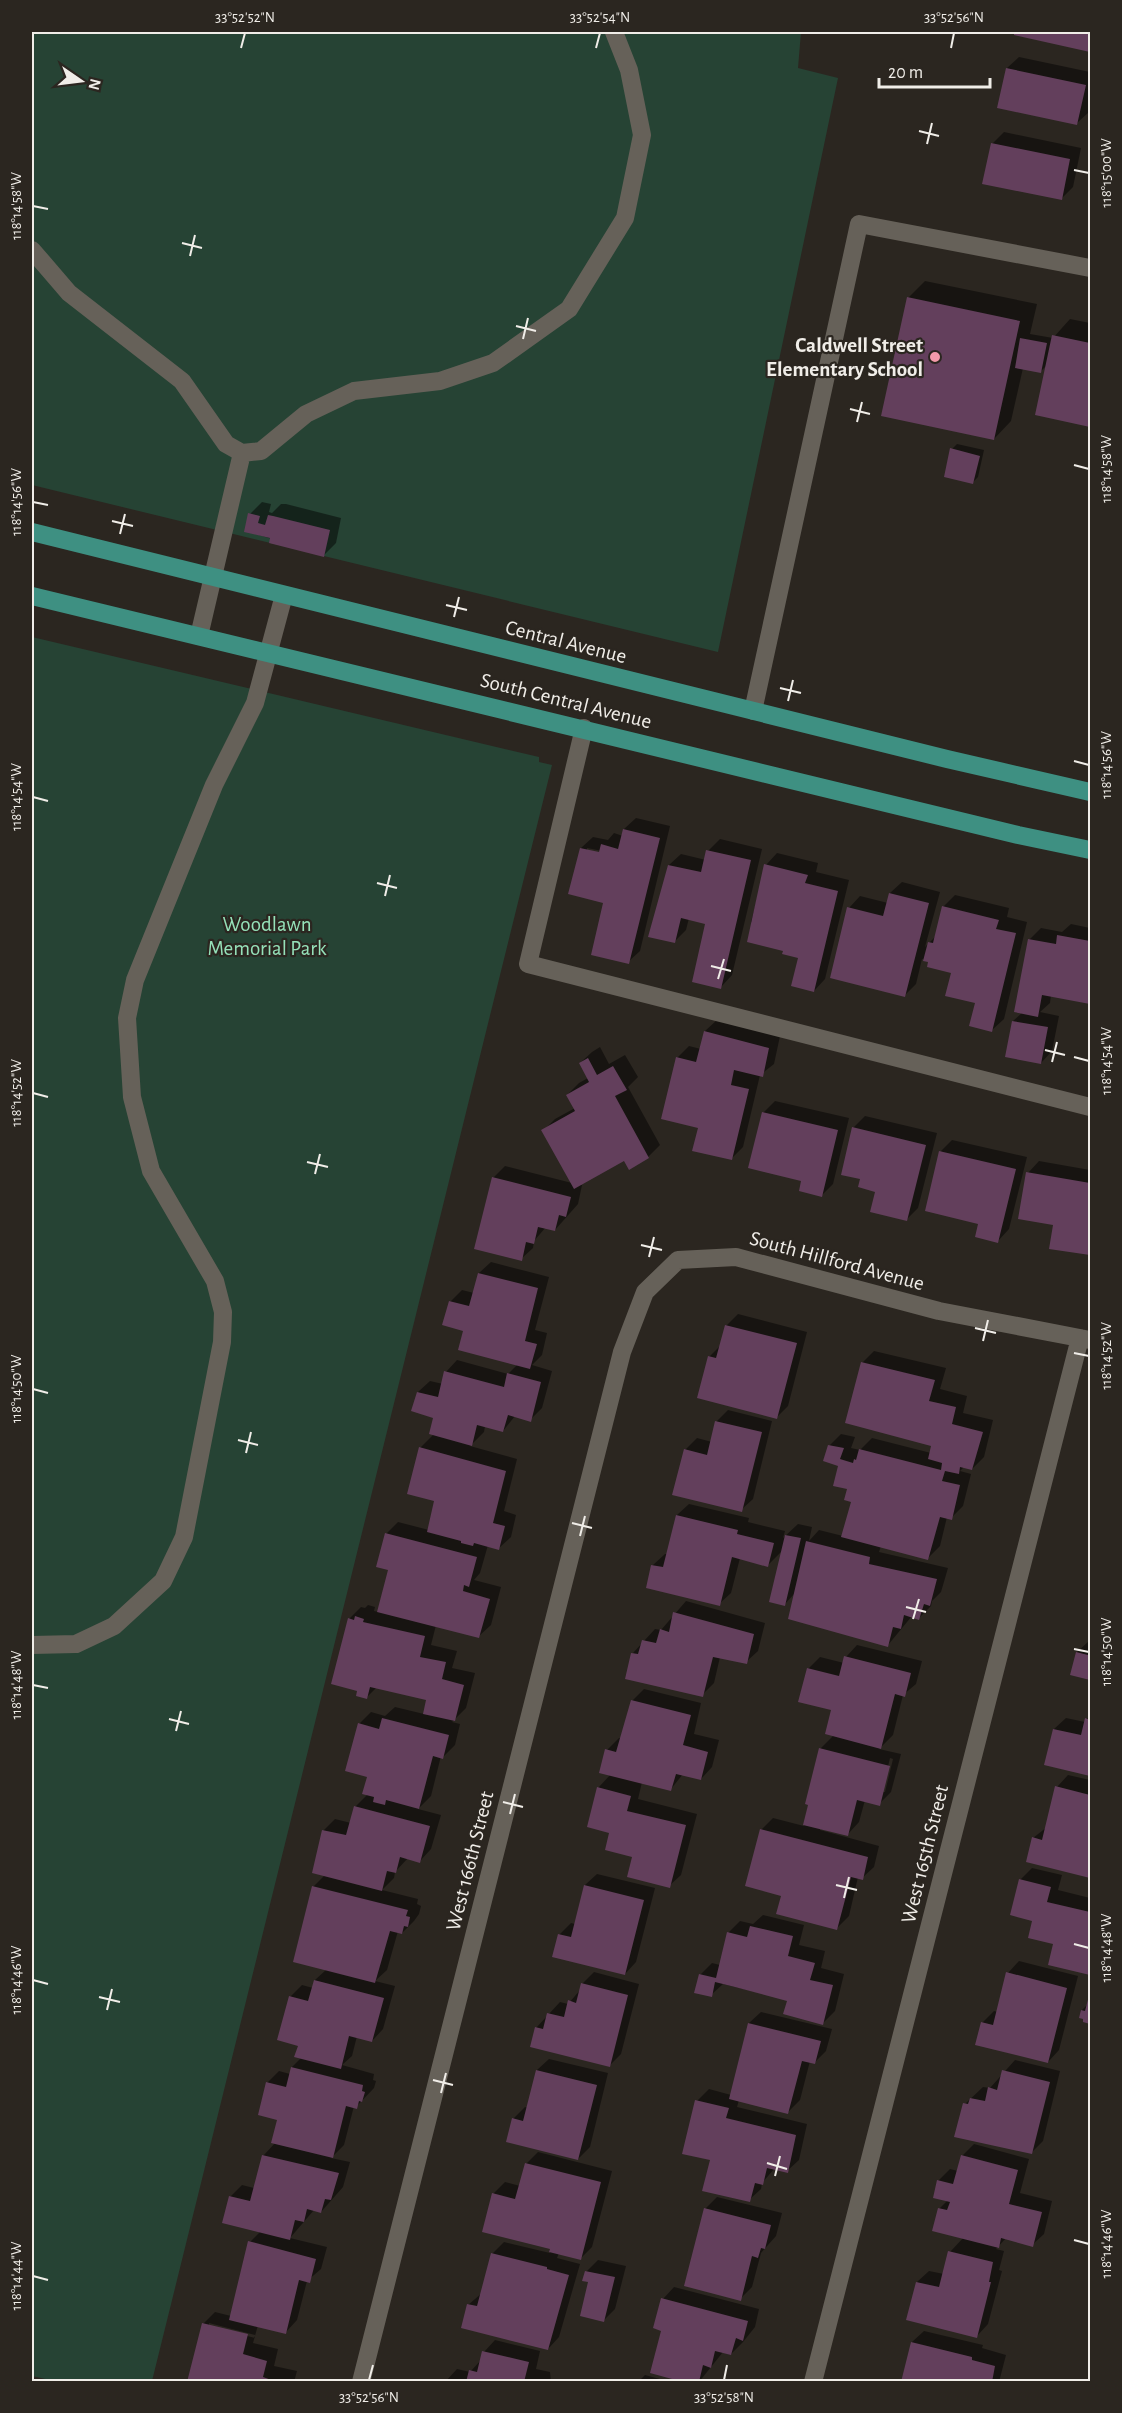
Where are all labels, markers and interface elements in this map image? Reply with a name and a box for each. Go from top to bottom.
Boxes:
text: 33°52'52"N [215,10,275,25]
text: 33°52'54"N [570,10,630,25]
text: 33°52'56"N [924,10,984,25]
north arrow [51,51,111,111]
scale bar [879,51,990,89]
text: 20 m [888,64,923,82]
text: N [85,77,104,92]
text: 118°15'00"W [1099,138,1114,208]
text: 118°14'58"W [9,171,24,240]
place label: Caldwell Street Elementary School [766,335,923,380]
marker: Caldwell Street Elementary School [928,350,942,364]
text: 118°14'58"W [1099,434,1114,503]
text: 118°14'56"W [9,467,24,536]
street label: Central Avenue [503,617,629,667]
street label: South Central Avenue [478,670,654,732]
text: 118°14'56"W [1099,730,1114,799]
text: 118°14'54"W [9,762,24,831]
park label: Woodlawn Memorial Park [207,914,327,959]
text: 118°14'54"W [1099,1026,1114,1095]
text: 118°14'52"W [9,1059,24,1127]
street label: South Hillford Avenue [747,1228,927,1294]
text: 118°14'52"W [1099,1322,1114,1390]
text: 118°14'50"W [9,1354,24,1423]
text: 118°14'50"W [1099,1617,1114,1686]
text: 118°14'48"W [9,1650,24,1719]
street label: West 165th Street [898,1782,952,1925]
street label: West 166th Street [443,1789,498,1933]
text: 118°14'48"W [1099,1913,1114,1982]
text: 118°14'46"W [9,1945,24,2014]
text: 118°14'46"W [1099,2209,1114,2278]
text: 118°14'44"W [9,2241,24,2310]
text: 33°52'56"N [339,2390,399,2405]
text: 33°52'58"N [694,2390,754,2405]

